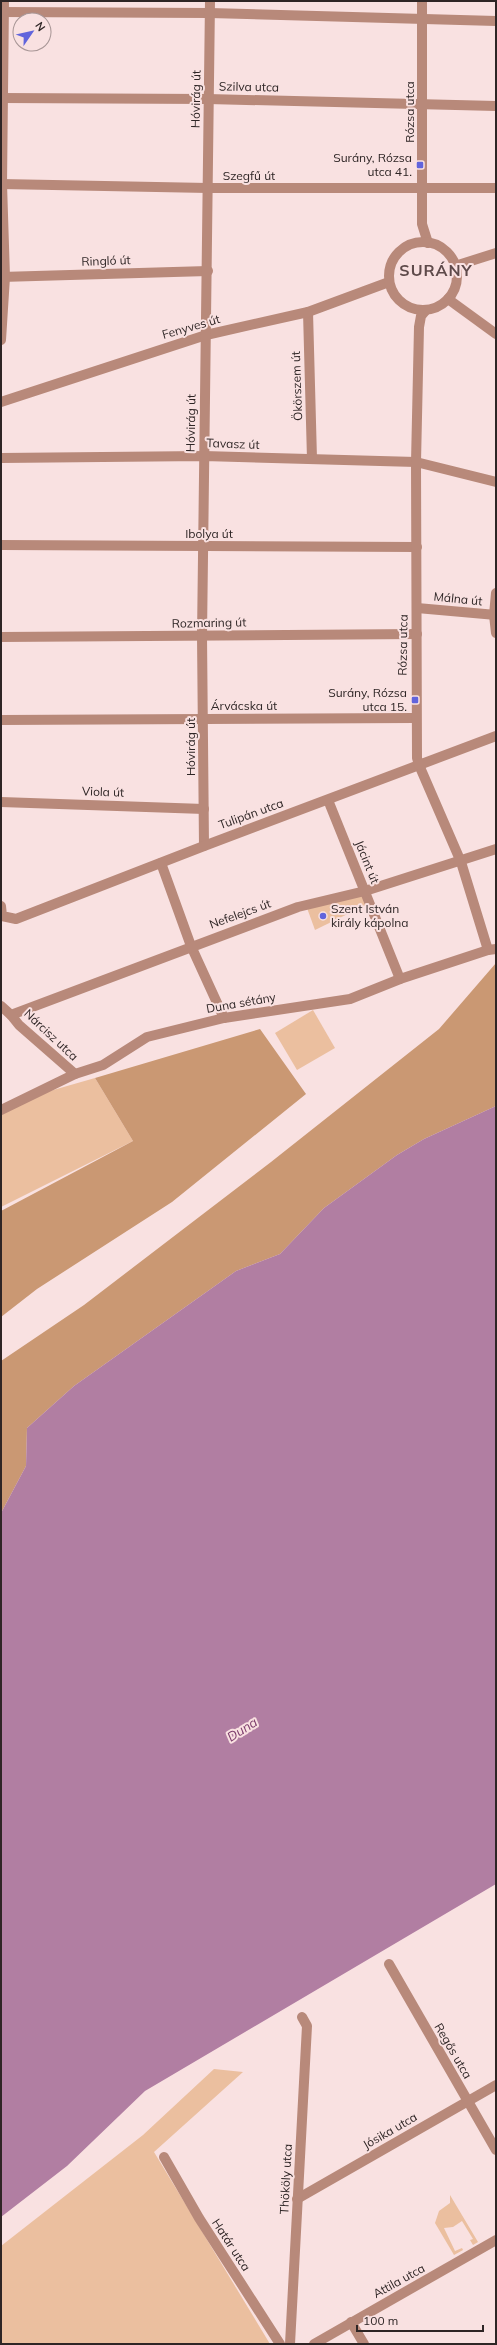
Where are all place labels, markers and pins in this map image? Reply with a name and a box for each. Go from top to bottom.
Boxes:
place label: Surány, Rózsa utca 41. [333,150,412,179]
marker: Surány, Rózsa utca 41. [415,160,425,170]
place label: Surány, Rózsa utca 15. [328,685,407,714]
marker: Surány, Rózsa utca 15. [410,695,420,705]
place label: Szent István király kápolna [331,901,408,930]
marker: Szent István király kápolna [318,911,328,921]

